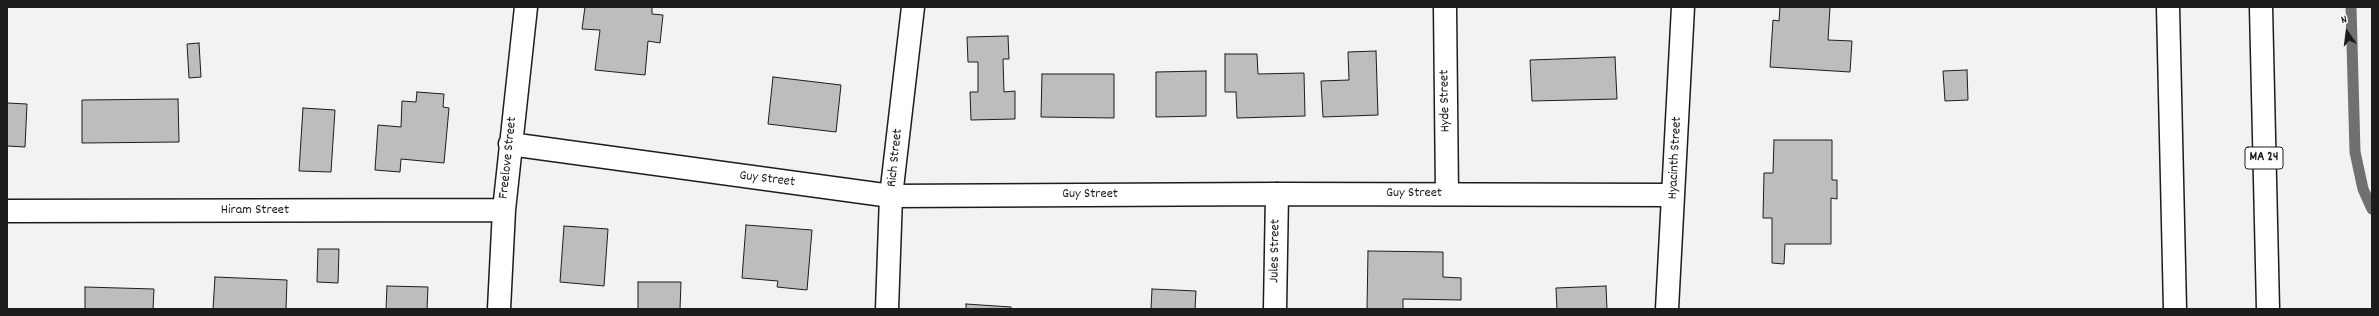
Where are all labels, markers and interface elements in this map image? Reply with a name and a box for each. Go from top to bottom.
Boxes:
north arrow [2327,12,2367,52]
text: N [2340,12,2349,29]
street label: Hyde Street [1437,69,1455,133]
street label: Freelove Street [496,116,522,200]
street label: Hyacinth Street [1665,116,1687,200]
street label: Rich Street [885,128,907,188]
road number: MA 24 [2245,147,2283,169]
street label: Guy Street [738,168,796,192]
street label: Guy Street [1386,186,1442,202]
street label: Guy Street [1062,187,1118,203]
street label: Hiram Street [221,203,289,219]
street label: Jules Street [1267,219,1285,283]

